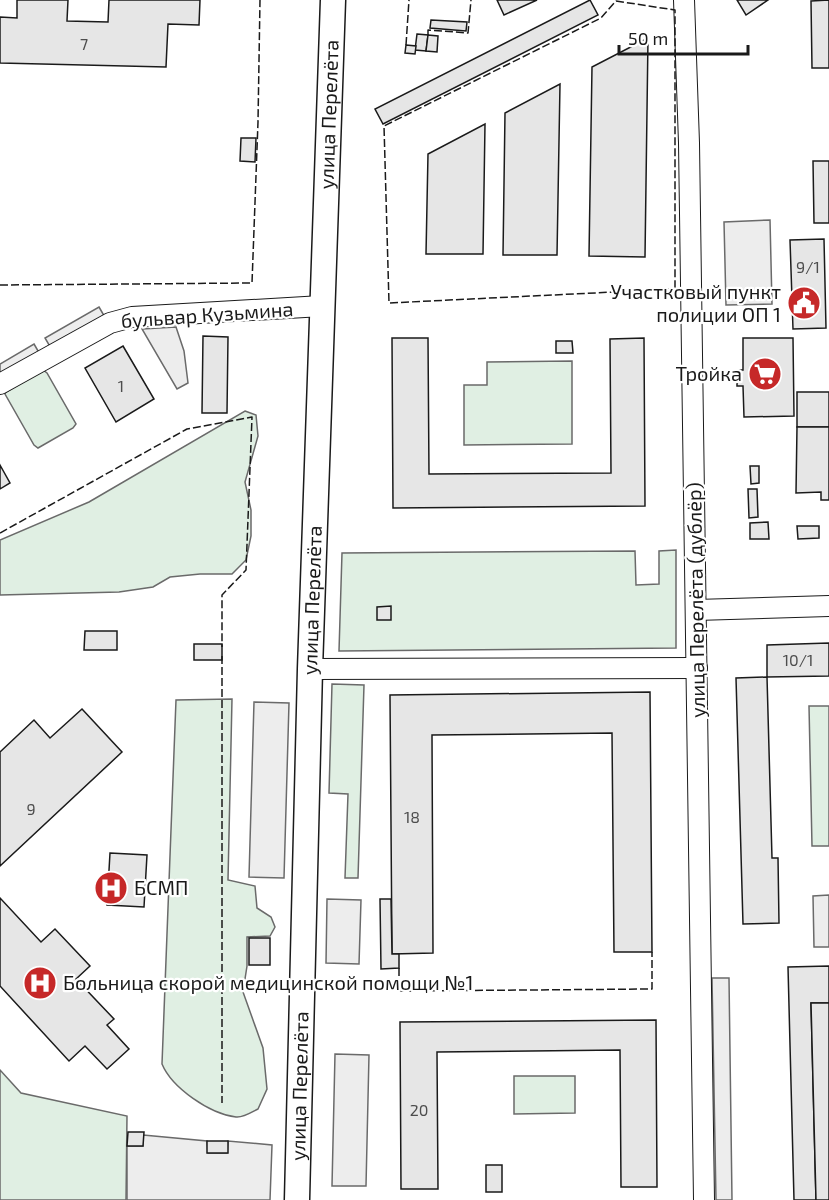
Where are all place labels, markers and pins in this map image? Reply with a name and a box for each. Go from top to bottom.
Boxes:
place label: Участковый пункт полиции ОП 1 [611,279,781,326]
public building icon: Участковый пункт полиции ОП 1 [786,285,822,321]
supermarket icon: Тройка [747,356,783,392]
place label: Тройка [676,361,742,385]
hospital icon: БСМП [93,870,129,906]
place label: БСМП [134,875,188,899]
hospital icon: Больница скорой медицинской помощи №1 [22,965,58,1001]
place label: Больница скорой медицинской помощи №1 [63,970,474,994]

